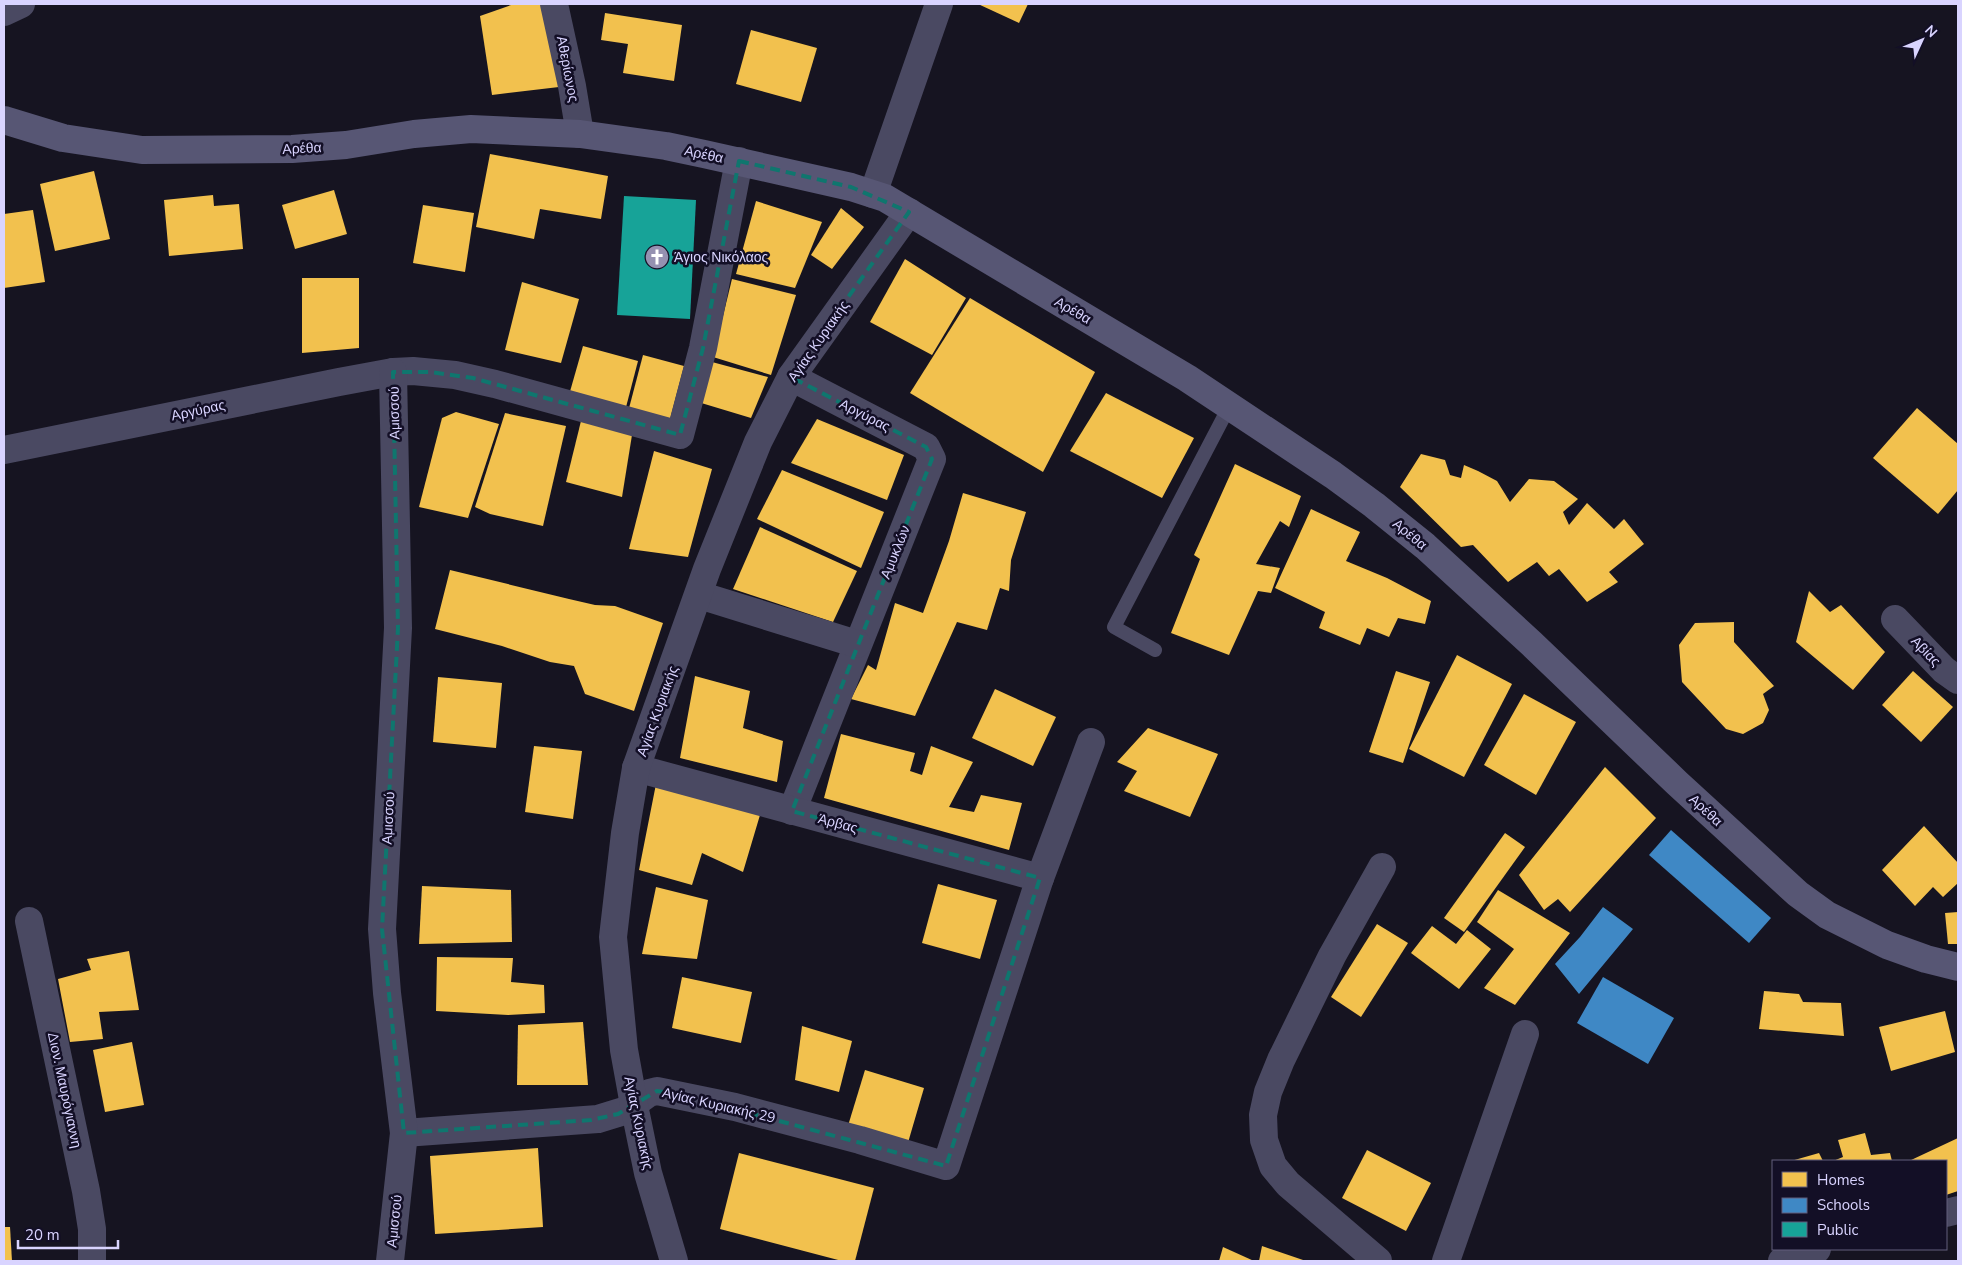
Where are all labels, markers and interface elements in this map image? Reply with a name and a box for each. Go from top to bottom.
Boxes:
north arrow [1897,15,1947,65]
text: N [1921,21,1941,42]
street label: Αθερίωνος [552,34,583,104]
street label: Αρέθα [282,138,322,159]
street label: Αρέθα [683,141,725,168]
church icon: Άγιος Νικόλαος [644,244,670,270]
place label: Άγιος Νικόλαος [674,248,769,267]
street label: Αρέθα [1051,292,1095,329]
street label: Αγίας Κυριακής [783,297,854,386]
street label: Αμισσού [385,386,404,440]
street label: Αργύρας [169,395,227,425]
street label: Αργύρας [836,395,894,436]
street label: Αρέθα [1388,514,1431,554]
street label: Αμυκλών [876,522,915,582]
street label: Αβίας [1907,632,1945,671]
street label: Αγίας Κυριακής [632,663,683,759]
street label: Αρέθα [1685,790,1727,831]
street label: Αμισσού [378,791,399,845]
street label: Άρβας [816,809,860,838]
street label: Διον. Μαυρόγιαννη [43,1030,86,1150]
street label: Αγίας Κυριακής [619,1074,658,1172]
street label: Αγίας Κυριακής 29 [660,1083,777,1128]
legend [1772,1160,1947,1250]
text: Homes [1817,1170,1865,1190]
street label: Αμισσού [382,1194,407,1248]
text: Schools [1817,1195,1870,1215]
scale bar [18,1218,118,1250]
text: Public [1817,1220,1858,1240]
text: 20 m [25,1225,60,1245]

